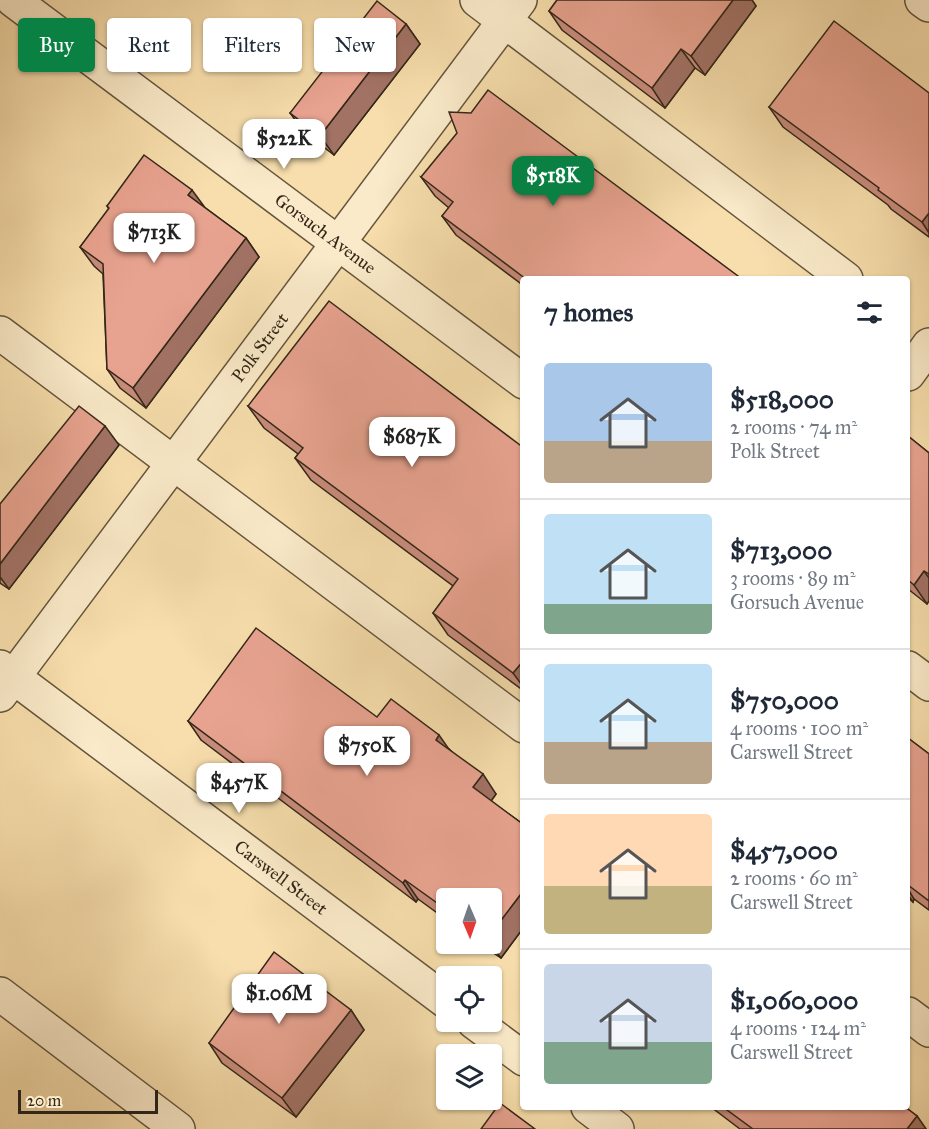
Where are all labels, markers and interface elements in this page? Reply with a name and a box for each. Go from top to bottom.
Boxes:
chip: Buy [18,18,95,72]
chip: Rent [107,18,191,72]
chip: Filters [203,18,302,72]
chip: New [314,18,396,72]
pin: $522K [242,119,326,170]
text: $522K [256,126,312,150]
pin: $518K [511,156,595,207]
text: $518K [526,163,580,187]
street label: Gorsuch Avenue [270,189,380,279]
pin: $713K [112,213,196,264]
text: $713K [128,220,180,244]
text: 7 homes [544,296,633,328]
icon: filters [853,296,886,329]
street label: Polk Street [227,308,293,386]
text: $518,000 [730,383,834,415]
icon: home [592,387,664,459]
text: 2 rooms · 74 m² [730,415,857,439]
pin: $687K [370,417,454,468]
text: $687K [383,424,441,448]
text: Polk Street [730,439,820,463]
text: $713,000 [730,534,832,566]
icon: home [592,538,664,610]
text: 3 rooms · 89 m² [730,566,855,590]
text: Gorsuch Avenue [730,590,864,614]
text: $750,000 [730,684,839,716]
icon: home [592,688,664,760]
text: 4 rooms · 100 m² [730,716,868,740]
pin: $750K [325,726,409,777]
text: $750K [338,733,396,757]
text: Carswell Street [730,740,853,764]
pin: $457K [197,763,281,814]
text: $457K [210,770,268,794]
text: $457,000 [730,834,838,866]
street label: Carswell Street [230,835,332,920]
icon: home [592,838,664,910]
text: 2 rooms · 60 m² [730,866,858,890]
north arrow [436,888,502,954]
map controls [436,888,502,1110]
text: Carswell Street [730,890,853,914]
button: locate [436,966,502,1032]
pin: $1.06M [230,974,328,1025]
text: $1.06M [246,981,312,1005]
text: $1,060,000 [730,984,858,1016]
icon: home [592,988,664,1060]
text: 4 rooms · 124 m² [730,1016,866,1040]
text: Carswell Street [730,1040,853,1064]
button: layers [436,1044,502,1110]
scale bar [18,1087,158,1114]
text: 20 m [27,1091,61,1110]

